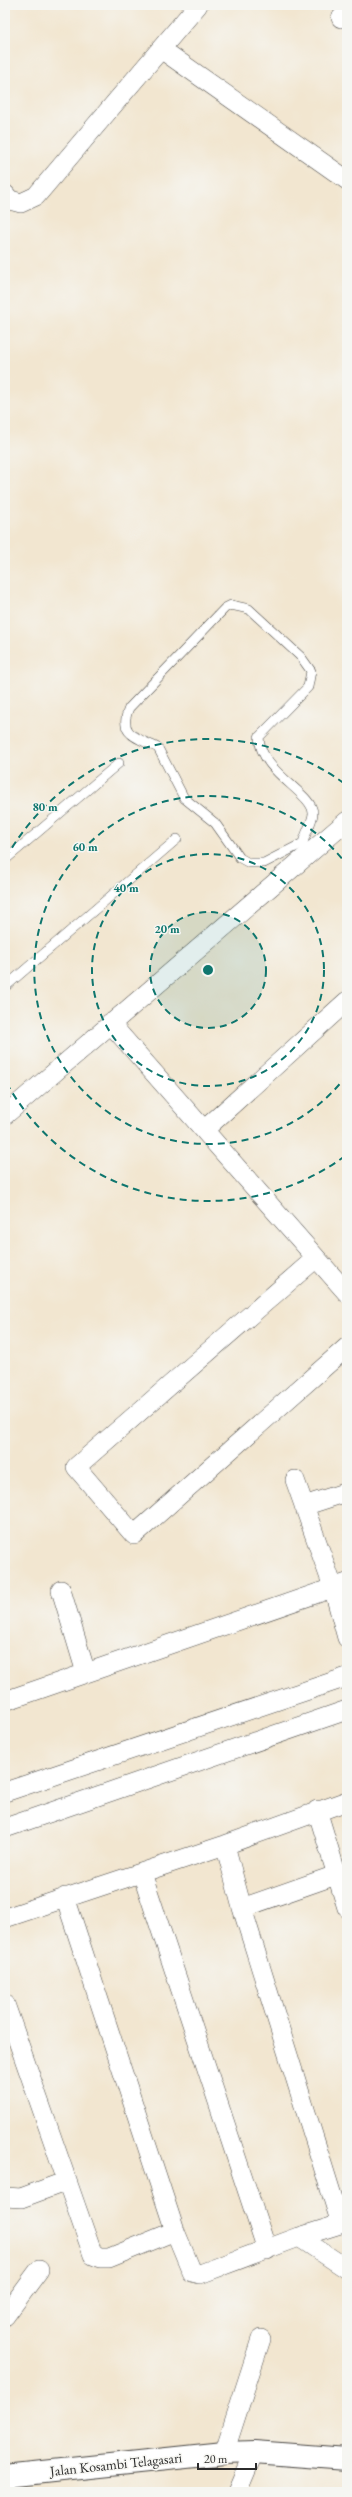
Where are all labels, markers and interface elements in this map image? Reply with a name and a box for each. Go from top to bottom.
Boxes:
text: 80 m [32,799,58,815]
text: 60 m [72,839,98,855]
text: 40 m [113,880,139,896]
text: 20 m [154,921,180,937]
centre of rings [201,963,215,977]
scale bar [198,2445,256,2471]
street label: Jalan Kosambi Telagasari [48,2448,183,2480]
text: 20 m [204,2451,228,2467]

